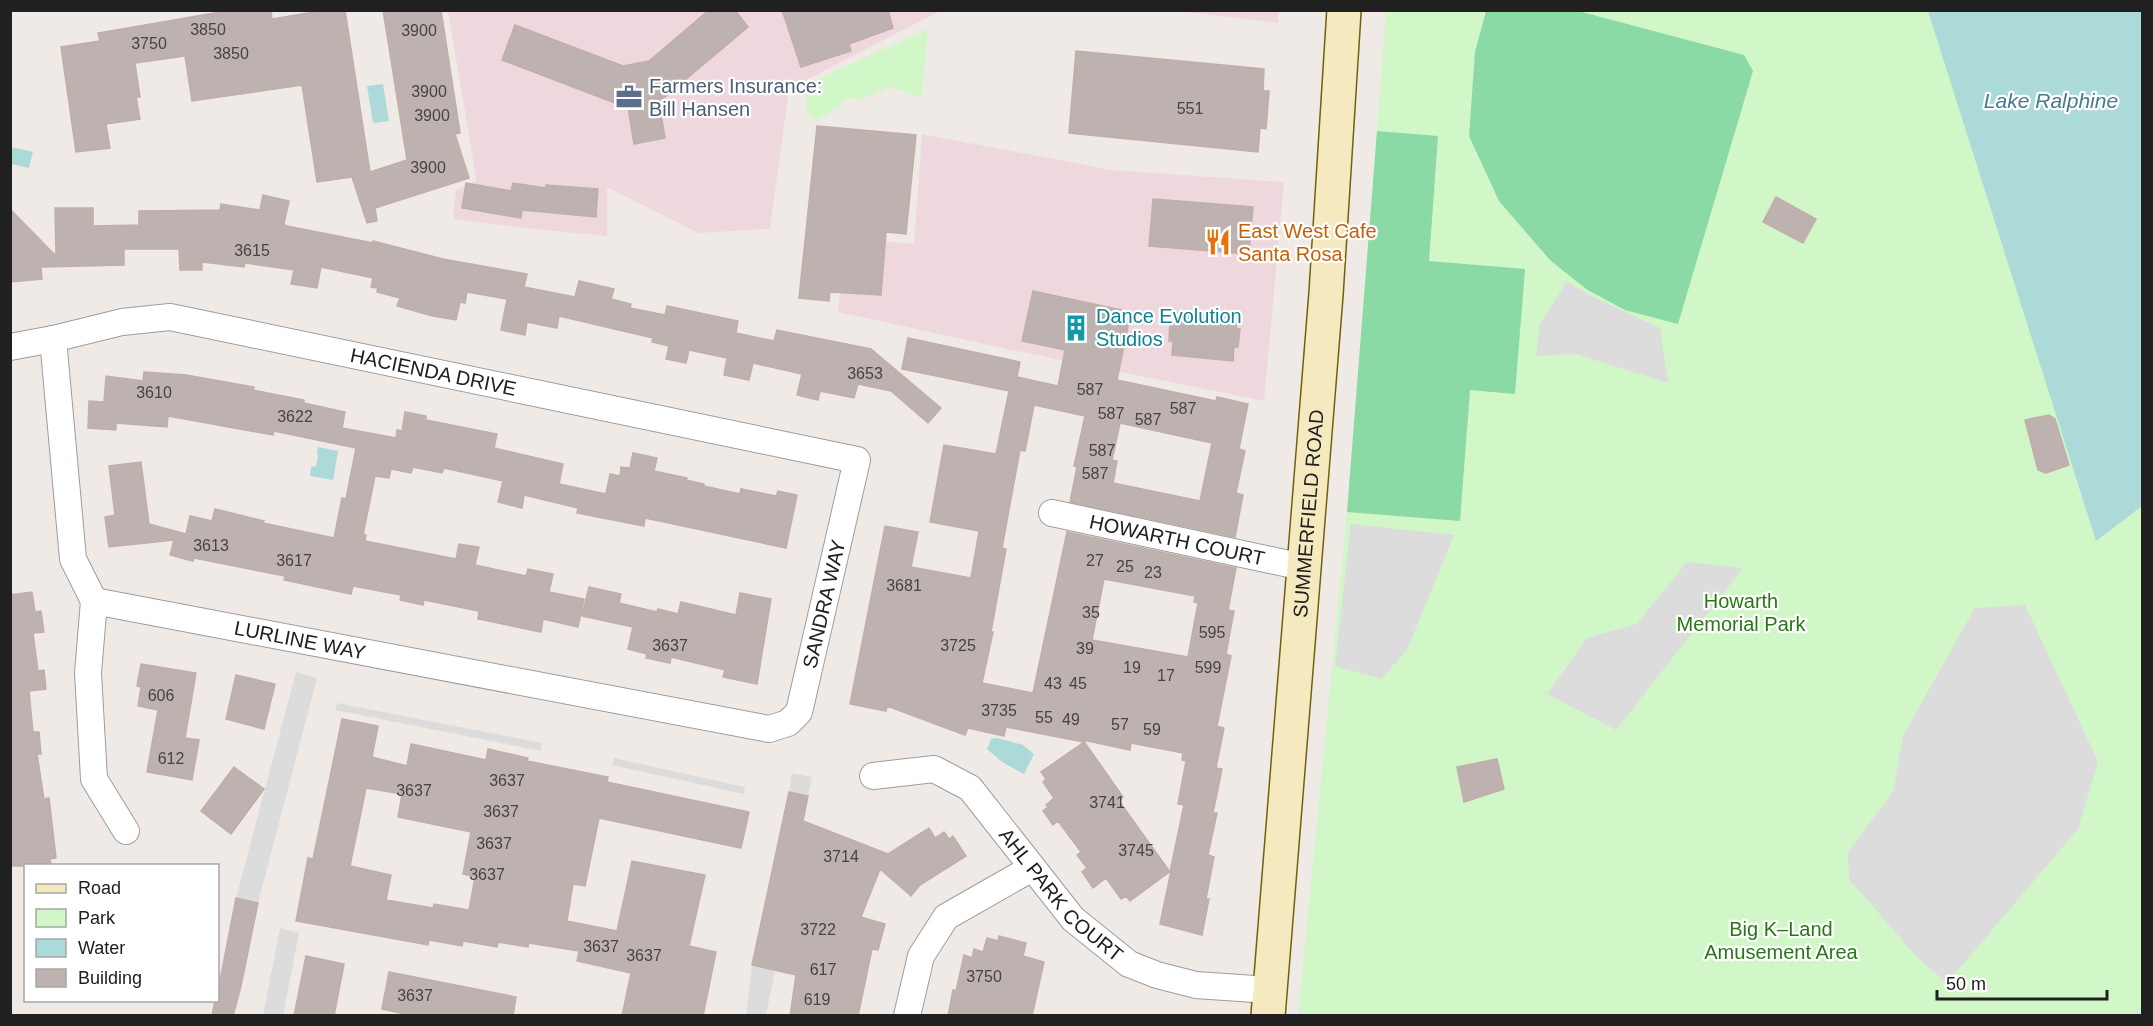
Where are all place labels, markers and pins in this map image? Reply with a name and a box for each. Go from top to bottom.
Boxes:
place label: Farmers Insurance: Bill Hansen [649,75,822,120]
office icon: Farmers Insurance: Bill Hansen [614,82,644,112]
place label: East West Cafe Santa Rosa [1238,220,1377,265]
restaurant icon: East West Cafe Santa Rosa [1203,227,1233,257]
place label: Dance Evolution Studios [1096,305,1242,350]
building icon: Dance Evolution Studios [1061,313,1091,343]

